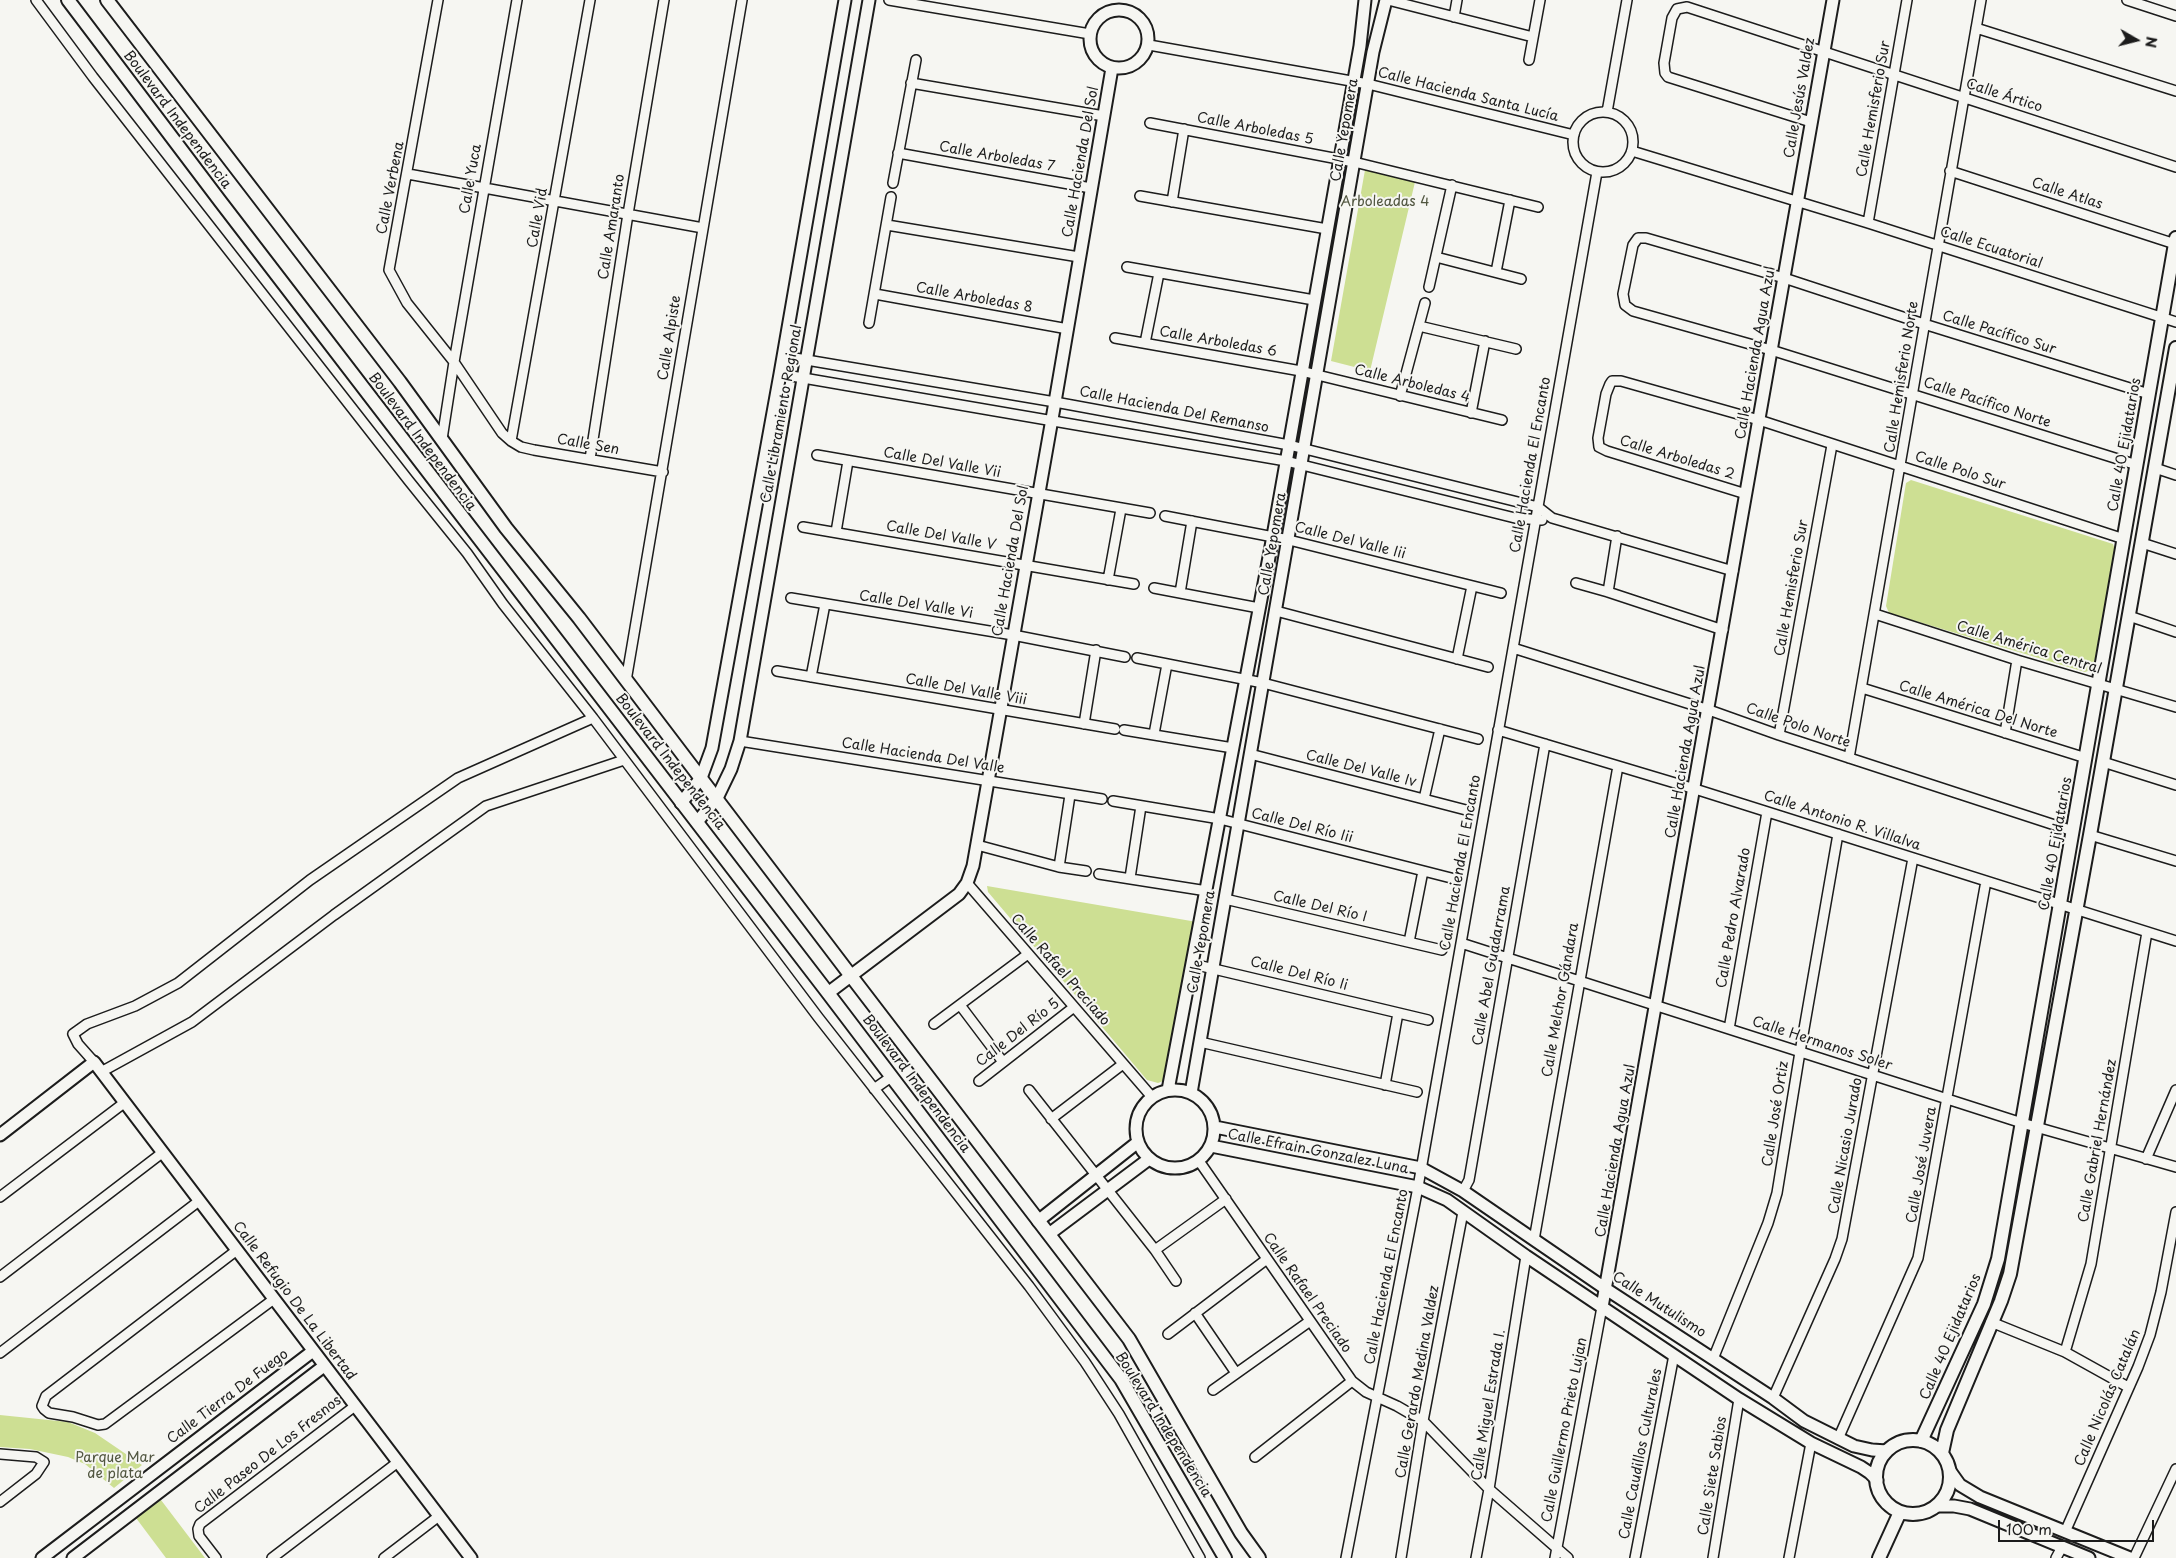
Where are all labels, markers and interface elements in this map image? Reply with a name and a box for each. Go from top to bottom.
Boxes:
north arrow [2111,15,2161,65]
text: N [2140,35,2163,49]
street label: Calle Jesús Valdez [1781,37,1819,159]
street label: Calle Hemisferio Sur [1854,39,1894,179]
street label: Boulevard Independencia [120,48,234,192]
street label: Calle Hacienda Santa Lucía [1376,64,1560,126]
street label: Calle Ártico [1964,76,2044,116]
street label: Calle Yepomera [1328,77,1362,183]
street label: Calle Hacienda Del Sol [1059,85,1103,239]
street label: Calle Arboledas 5 [1195,109,1315,149]
street label: Calle Arboledas 7 [938,139,1056,175]
street label: Calle Verbena [374,140,408,236]
street label: Calle Yuca [457,143,485,215]
street label: Calle Amaranto [595,173,629,281]
street label: Calle Atlas [2029,175,2105,213]
street label: Calle Vid [524,187,552,249]
park label: Arboleadas 4 [1340,194,1430,210]
street label: Calle Ecuatorial [1938,224,2044,272]
street label: Calle Hacienda Agua Azul [1733,265,1779,441]
street label: Calle Arboledas 8 [914,279,1034,317]
street label: Calle Alpiste [655,294,685,382]
street label: Calle Hemisferio Norte [1882,300,1922,454]
street label: Calle Pacífico Sur [1940,308,2058,358]
street label: Calle Arboledas 6 [1158,323,1278,361]
street label: Calle Libramiento Regional [758,324,806,504]
street label: Calle Arboledas 4 [1352,361,1472,407]
street label: Boulevard Independencia [365,370,479,514]
street label: Calle Pacífico Norte [1921,374,2053,432]
street label: Calle Hacienda El Encanto [1507,376,1555,554]
street label: Calle 40 Ejidatarios [2105,377,2145,513]
street label: Calle Hacienda Del Remanso [1078,383,1270,437]
street label: Calle Sen [555,431,621,459]
street label: Calle Arboledas 2 [1617,433,1737,483]
street label: Calle Del Valle Vii [882,444,1002,482]
street label: Calle Polo Sur [1913,448,2007,494]
street label: Calle Hacienda Del Sol [989,484,1033,638]
street label: Calle Yepomera [1256,491,1290,597]
street label: Calle Del Valle V [885,518,997,554]
street label: Calle Hemisferio Sur [1772,518,1812,658]
street label: Calle Del Valle Iii [1293,519,1407,563]
street label: Calle Del Valle Vi [858,588,974,622]
street label: Calle América Central [1954,618,2104,678]
street label: Calle Hacienda Agua Azul [1663,664,1709,840]
street label: Calle Del Valle Viii [904,671,1028,709]
street label: Calle América Del Norte [1897,678,2059,742]
street label: Boulevard Independencia [612,691,728,833]
street label: Calle Polo Norte [1744,700,1852,752]
street label: Calle Hacienda Del Valle [840,735,1006,777]
street label: Calle Del Valle Iv [1304,747,1418,791]
street label: Calle Hacienda El Encanto [1437,774,1485,952]
street label: Calle 40 Ejidatarios [2036,776,2076,912]
street label: Calle Antonio R. Villalva [1761,788,1923,854]
street label: Calle Del Río Iii [1249,805,1355,847]
street label: Calle Pedro Alvarado [1713,847,1755,989]
street label: Calle Abel Guadarrama [1470,885,1514,1047]
street label: Calle Del Río I [1271,888,1369,926]
street label: Calle Yepomera [1185,889,1219,995]
street label: Calle Rafael Preciado [1007,911,1113,1029]
street label: Calle Melchor Gándara [1539,921,1583,1079]
street label: Calle Del Río Ii [1248,954,1350,994]
street label: Calle Del Río 5 [973,995,1063,1071]
street label: Boulevard Independencia [859,1012,973,1156]
street label: Calle Hermanos Soler [1750,1013,1894,1075]
street label: Calle Gabriel Hernández [2075,1058,2121,1224]
street label: Calle José Ortiz [1759,1060,1793,1168]
street label: Calle Hacienda Agua Azul [1593,1063,1639,1239]
street label: Calle Nicasio Jurado [1826,1076,1866,1216]
street label: Calle José Juvera [1903,1105,1941,1225]
street label: Calle Efrain Gonzalez Luna [1226,1126,1410,1178]
street label: Calle Hacienda El Encanto [1362,1188,1412,1366]
street label: Calle Refugio De La Libertad [229,1218,359,1384]
street label: Calle Rafael Preciado [1259,1230,1355,1356]
street label: Calle Mutulismo [1609,1269,1709,1341]
street label: Calle 40 Ejidatarios [1917,1271,1985,1403]
street label: Calle Gerardo Medina Valdez [1393,1284,1443,1480]
street label: Calle Nicolás Catalán [2071,1327,2145,1469]
street label: Calle Miguel Estrada I. [1469,1328,1509,1482]
street label: Calle Guillermo Prieto Lujan [1539,1336,1591,1524]
street label: Calle Tierra De Fuego [164,1346,292,1448]
street label: Boulevard Independencia [1111,1349,1215,1501]
street label: Calle Caudillos Culturales [1616,1367,1666,1541]
street label: Calle Paseo De Los Fresnos [191,1392,345,1518]
street label: Calle Siete Sabios [1695,1415,1731,1537]
park label: Parque Mar de plata [75,1450,155,1482]
scale bar [2001,1510,2157,1542]
text: 100 m [2006,1517,2052,1540]

